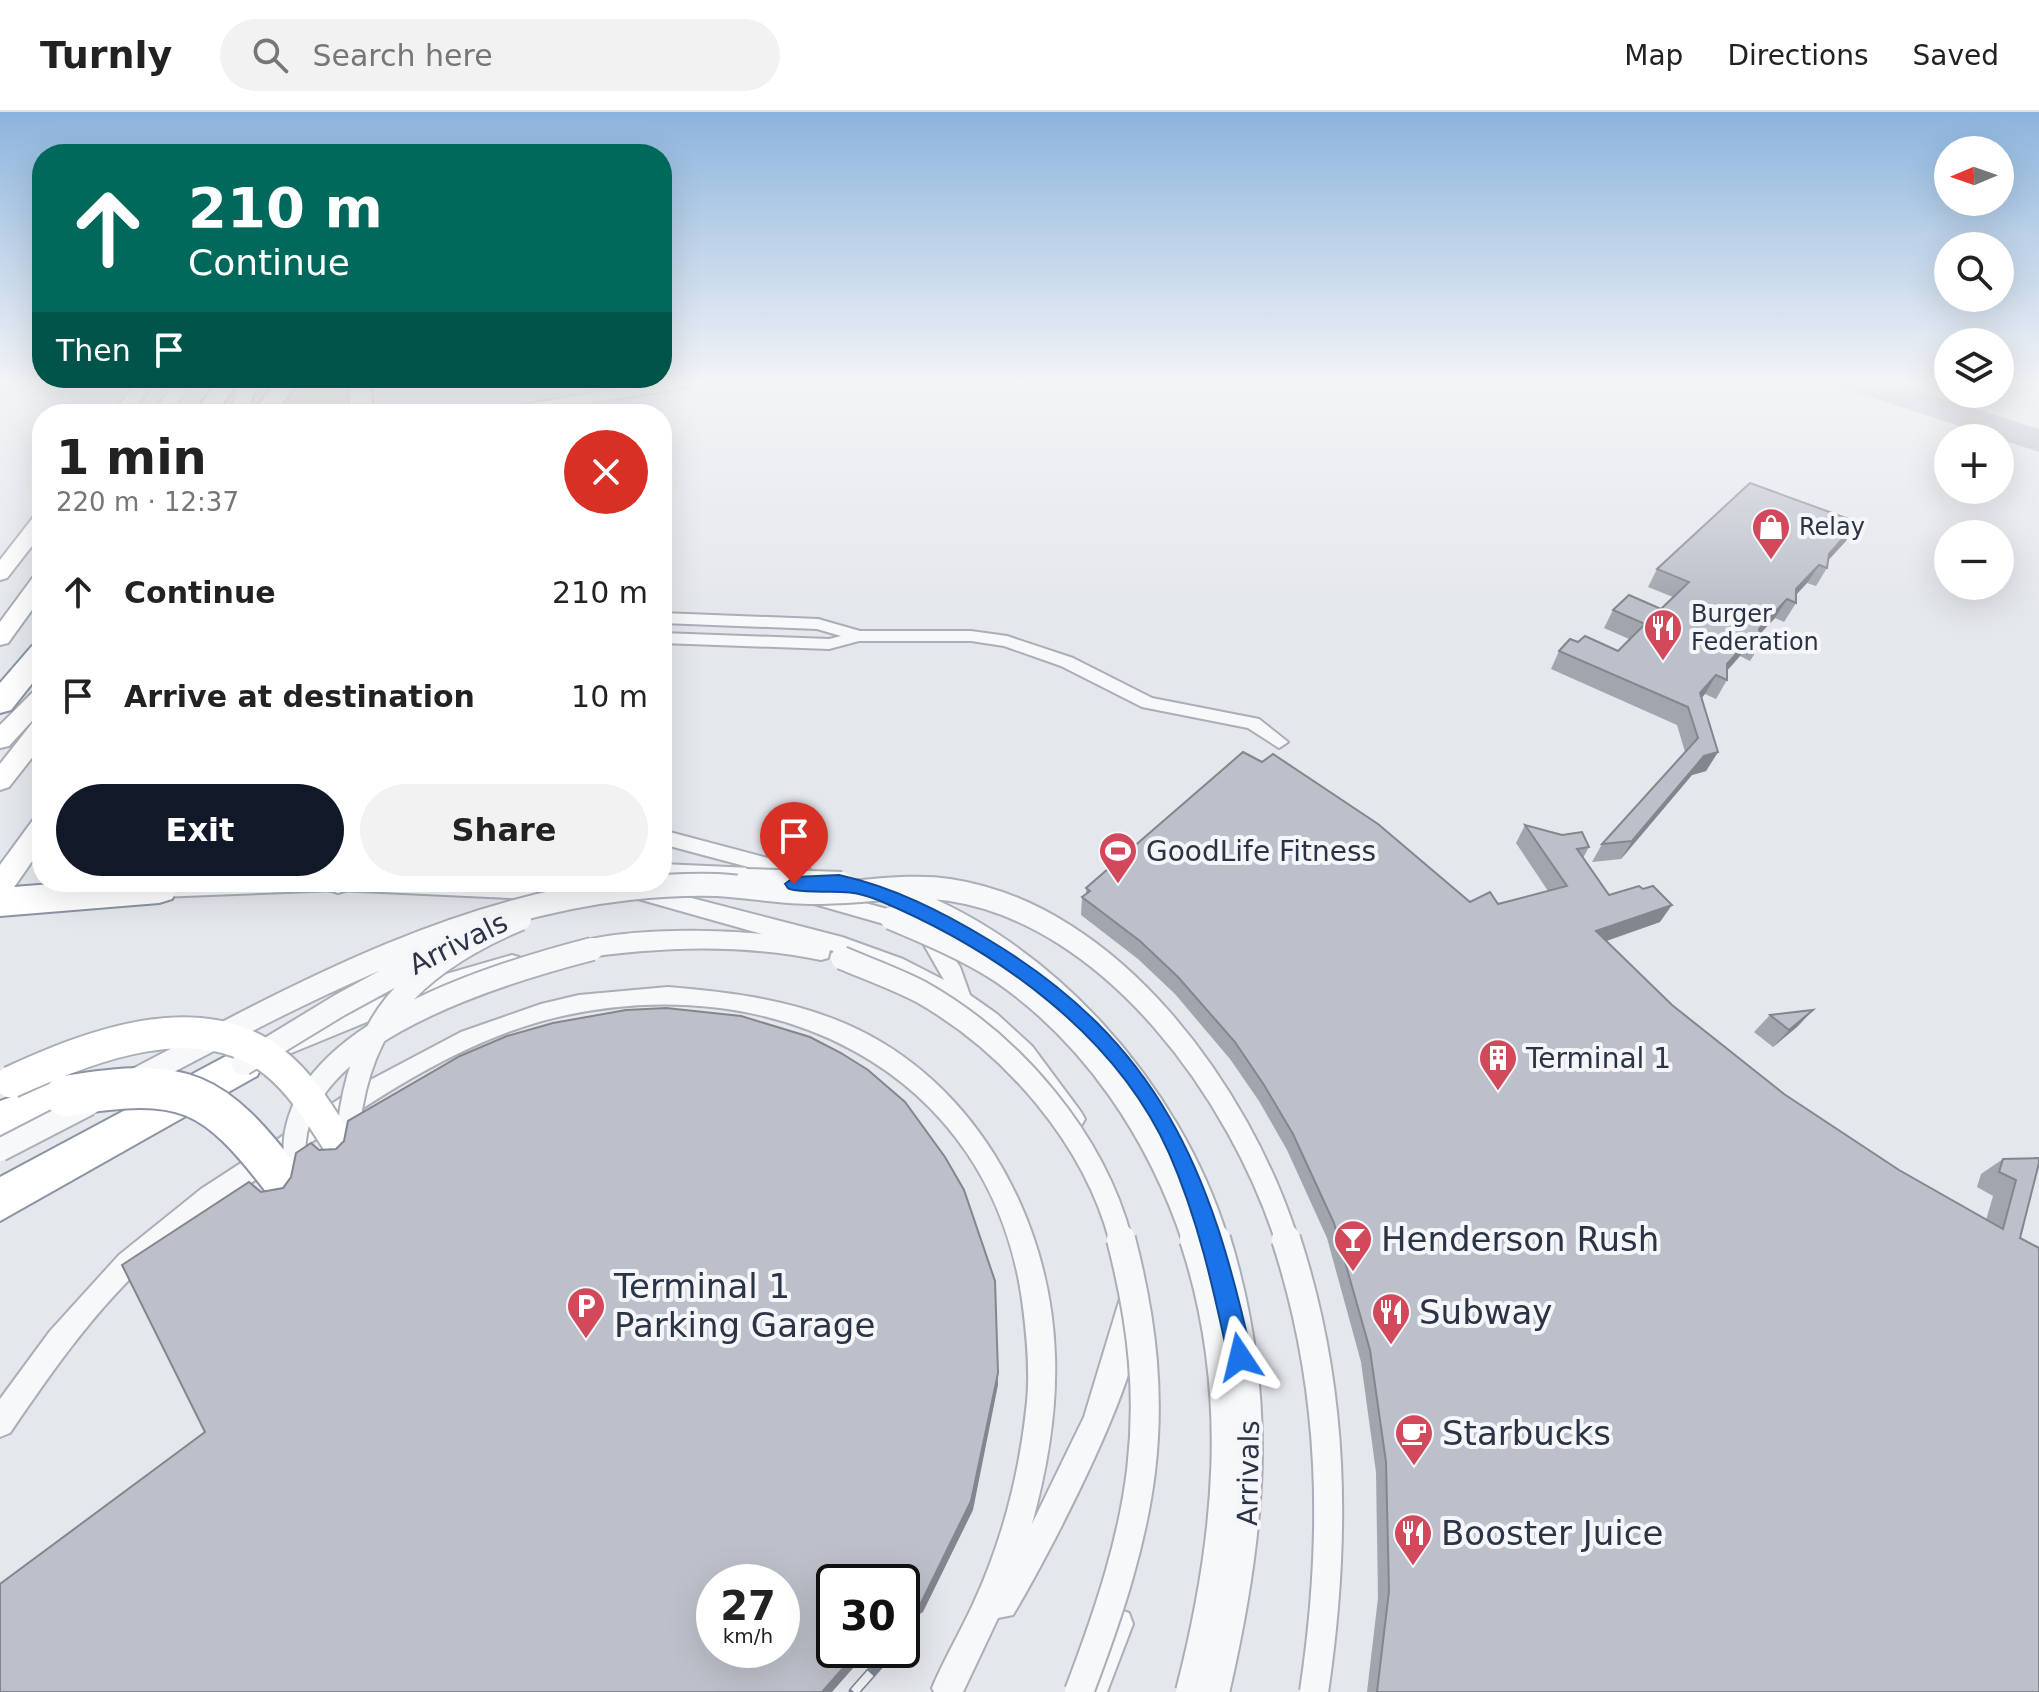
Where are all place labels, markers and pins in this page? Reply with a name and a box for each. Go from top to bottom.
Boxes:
shop icon: Relay [1750,506,1792,561]
place label: Relay [1799,513,1865,541]
place label: Burger Federation [1691,600,1819,656]
restaurant icon: Burger Federation [1642,607,1684,662]
pin [760,802,828,884]
sports icon: GoodLife Fitness [1097,830,1139,885]
place label: GoodLife Fitness [1146,835,1376,868]
building icon: Terminal 1 [1477,1037,1519,1092]
place label: Terminal 1 [1525,1042,1671,1075]
bar icon: Henderson Rush [1332,1218,1374,1273]
place label: Henderson Rush [1381,1219,1659,1259]
place label: Terminal 1 Parking Garage [613,1266,875,1345]
parking icon: Terminal 1 Parking Garage [565,1285,607,1340]
restaurant icon: Subway [1370,1291,1412,1346]
place label: Subway [1419,1292,1552,1332]
cafe icon: Starbucks [1393,1412,1435,1467]
place label: Starbucks [1442,1413,1611,1453]
restaurant icon: Booster Juice [1392,1512,1434,1567]
place label: Booster Juice [1441,1513,1663,1553]

